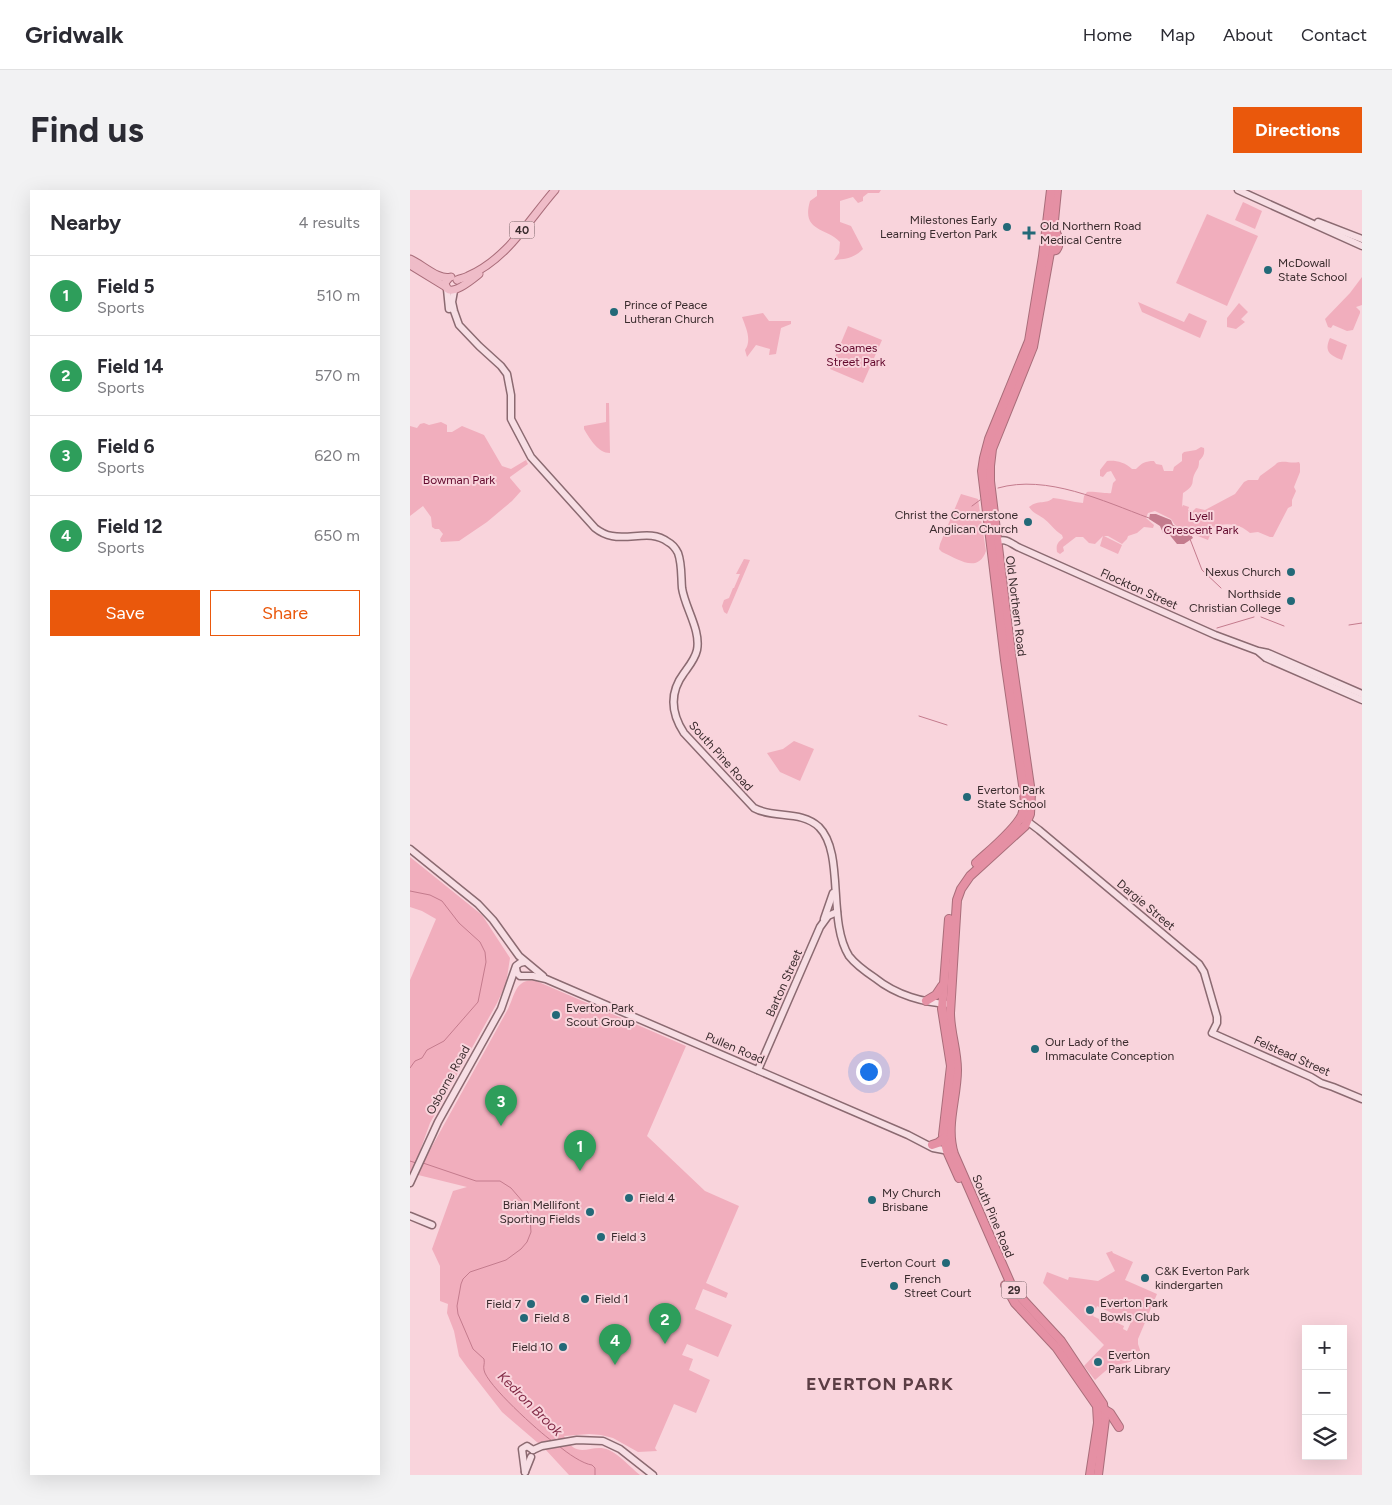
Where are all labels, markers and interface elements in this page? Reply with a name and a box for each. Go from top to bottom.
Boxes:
text: Gridwalk [25,20,124,49]
text: Home [1083,24,1132,46]
text: Map [1160,24,1195,46]
text: About [1223,24,1273,46]
text: Contact [1301,24,1367,46]
button: Directions [1233,107,1362,153]
text: Find us [30,109,144,151]
text: Nearby [50,210,121,235]
text: 4 results [299,213,360,232]
place label: Milestones Early Learning Everton Park [880,213,998,241]
place label: Old Northern Road Medical Centre [1040,219,1141,247]
marker: Milestones Early Learning Everton Park [1001,221,1013,233]
road number: 40 [510,222,534,238]
marker: Old Northern Road Medical Centre [1022,226,1036,240]
place label: McDowall State School [1278,256,1347,284]
marker: McDowall State School [1262,264,1274,276]
text: Field 5 [97,275,155,298]
text: 1 [63,286,69,305]
text: 510 m [316,286,360,305]
text: Sports [97,298,144,317]
place label: Prince of Peace Lutheran Church [624,298,714,326]
marker: Prince of Peace Lutheran Church [608,306,620,318]
park label: Soames Street Park [826,341,886,369]
text: Field 14 [97,355,164,378]
text: 2 [61,366,71,385]
text: 570 m [314,366,360,385]
text: Sports [97,378,144,397]
text: Field 6 [97,435,155,458]
text: 3 [62,446,70,465]
text: 620 m [314,446,360,465]
text: Sports [97,458,144,477]
park label: Bowman Park [423,473,495,487]
place label: Christ the Cornerstone Anglican Church [895,508,1018,536]
park label: Lyell Crescent Park [1164,509,1239,537]
text: Field 12 [97,515,163,538]
marker: Christ the Cornerstone Anglican Church [1022,516,1034,528]
text: 4 [61,526,71,545]
text: 650 m [314,526,360,545]
text: Sports [97,538,144,557]
street label: Old Northern Road [1003,555,1029,657]
place label: Nexus Church [1205,565,1281,579]
street label: Flockton Street [1098,566,1180,612]
marker: Nexus Church [1285,566,1297,578]
place label: Northside Christian College [1189,587,1281,615]
button: Save [50,590,200,636]
button: Share [210,590,360,636]
marker: Northside Christian College [1285,595,1297,607]
street label: South Pine Road [686,718,756,794]
place label: Everton Park State School [977,783,1046,811]
marker: Everton Park State School [961,791,973,803]
street label: Dargie Street [1114,877,1178,934]
street label: Barton Street [763,947,805,1019]
place label: Everton Park Scout Group [566,1001,635,1029]
marker: Everton Park Scout Group [550,1009,562,1021]
street label: Pullen Road [703,1029,767,1067]
street label: Felstead Street [1252,1033,1333,1079]
place label: Our Lady of the Immaculate Conception [1045,1035,1174,1063]
street label: Osborne Road [423,1043,473,1117]
marker: Our Lady of the Immaculate Conception [1029,1043,1041,1055]
your location [856,1059,882,1085]
pin: 3 [485,1085,517,1126]
pin: 1 [564,1130,596,1171]
street label: South Pine Road [969,1172,1017,1260]
place label: My Church Brisbane [882,1186,941,1214]
place label: Field 4 [639,1191,675,1205]
marker: Field 4 [623,1192,635,1204]
marker: My Church Brisbane [866,1194,878,1206]
place label: Brian Mellifont Sporting Fields [499,1198,580,1226]
marker: Brian Mellifont Sporting Fields [584,1206,596,1218]
place label: Field 3 [611,1230,646,1244]
marker: Field 3 [595,1231,607,1243]
place label: Everton Court [860,1256,936,1270]
marker: Everton Court [940,1257,952,1269]
place label: C&K Everton Park kindergarten [1155,1264,1250,1292]
place label: French Street Court [904,1272,972,1300]
marker: C&K Everton Park kindergarten [1139,1272,1151,1284]
marker: French Street Court [888,1280,900,1292]
road number: 29 [1002,1282,1026,1298]
place label: Field 1 [595,1292,628,1306]
marker: Field 1 [579,1293,591,1305]
place label: Everton Park Bowls Club [1100,1296,1168,1324]
place label: Field 7 [486,1297,522,1311]
marker: Field 7 [525,1298,537,1310]
pin: 2 [649,1303,681,1344]
marker: Everton Park Bowls Club [1084,1304,1096,1316]
place label: Field 8 [534,1311,570,1325]
marker: Field 8 [518,1312,530,1324]
pin: 4 [599,1324,631,1365]
map controls [1302,1325,1347,1460]
button: + [1302,1325,1347,1370]
place label: Field 10 [512,1340,553,1354]
marker: Field 10 [557,1341,569,1353]
place label: Everton Park Library [1108,1348,1171,1376]
marker: Everton Park Library [1092,1356,1104,1368]
water label: Kedron Brook [494,1368,567,1441]
button: − [1302,1370,1347,1415]
district label: EVERTON PARK [806,1373,954,1395]
button: layers [1302,1415,1347,1460]

